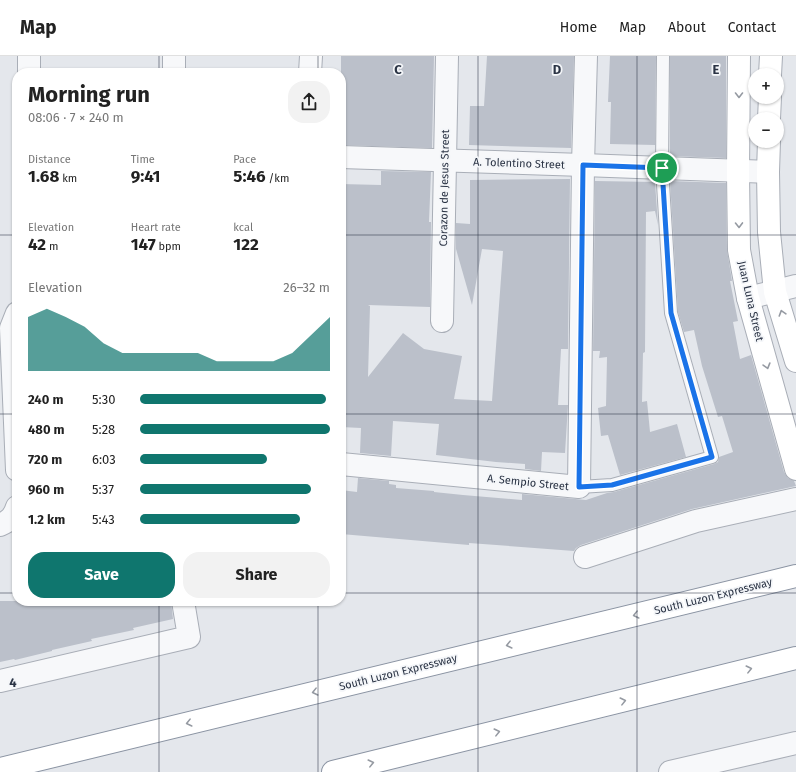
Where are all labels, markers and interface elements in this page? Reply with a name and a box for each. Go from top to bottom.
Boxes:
text: Map [20,16,57,39]
text: Home [560,19,597,36]
text: Map [619,19,646,36]
text: About [668,19,706,36]
text: Contact [728,19,776,36]
text: C [394,62,402,77]
text: D [553,62,562,77]
text: E [713,62,720,77]
map controls [748,68,784,148]
button: + [748,68,784,104]
text: Morning run [28,81,150,108]
button: share [288,81,330,123]
one-way arrow [735,92,743,98]
text: 08:06 · 7 × 240 m [28,110,124,125]
button: − [748,112,784,148]
street label: Corazon de Jesus Street [437,129,452,247]
pin [645,151,679,185]
text: Distance [28,153,71,166]
text: Time [131,153,155,166]
text: Pace [233,153,256,166]
street label: A. Tolentino Street [473,155,565,172]
icon: arrive [651,157,673,179]
text: 1.68 [28,166,59,187]
text: 9:41 [131,166,160,187]
text: 5:46 [233,166,266,187]
text: km [59,172,77,185]
text: /km [266,172,289,185]
text: Elevation [28,221,74,234]
text: Heart rate [131,221,181,234]
text: kcal [233,221,253,234]
one-way arrow [735,222,743,228]
text: 42 [28,234,46,255]
text: 147 [131,234,156,255]
text: 122 [233,234,259,255]
text: m [46,240,58,253]
text: bpm [156,240,181,253]
street label: Juan Luna Street [735,260,766,343]
text: Elevation [28,280,82,295]
text: 26–32 m [283,280,330,295]
one-way arrow [778,309,786,316]
one-way arrow [762,362,771,369]
text: 240 m [28,392,63,407]
text: 5:30 [92,392,116,407]
text: 480 m [28,422,65,437]
text: 5:28 [92,422,115,437]
text: 720 m [28,452,62,467]
text: 6:03 [92,452,116,467]
street label: A. Sempio Street [486,472,569,493]
text: 960 m [28,482,64,497]
text: 5:37 [92,482,114,497]
text: 1.2 km [28,512,65,527]
text: 5:43 [92,512,115,527]
button: Save [28,552,175,598]
button: Share [183,552,330,598]
street label: South Luzon Expressway [653,575,774,617]
one-way arrow [632,610,639,618]
one-way arrow [506,641,512,649]
street label: South Luzon Expressway [338,651,459,693]
one-way arrow [746,666,752,674]
text: 4 [9,675,17,690]
one-way arrow [312,688,318,696]
one-way arrow [620,697,626,705]
one-way arrow [185,718,192,727]
one-way arrow [494,728,500,736]
one-way arrow [367,759,374,767]

